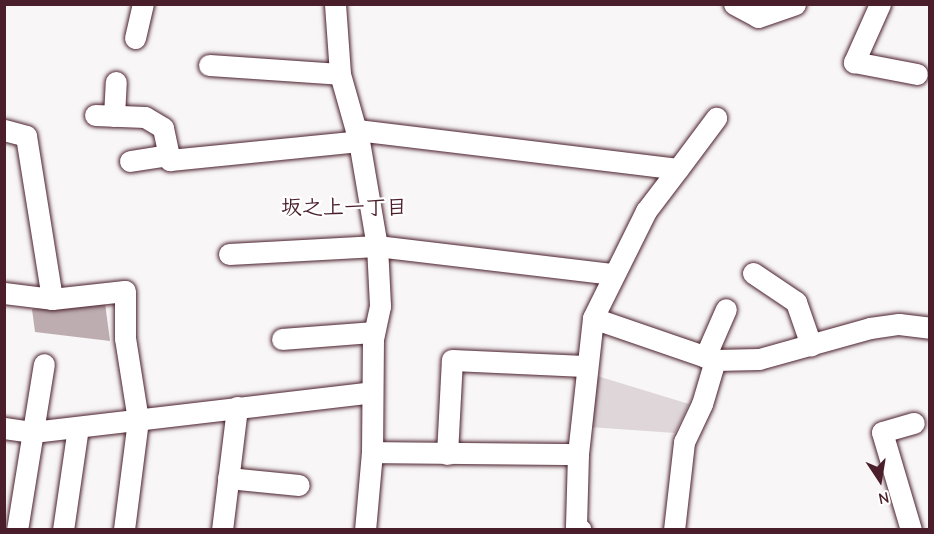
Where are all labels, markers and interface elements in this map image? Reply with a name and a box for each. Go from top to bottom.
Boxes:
district label: 坂之上一丁目 [281,194,407,220]
north arrow [850,450,910,510]
text: N [877,488,891,507]

